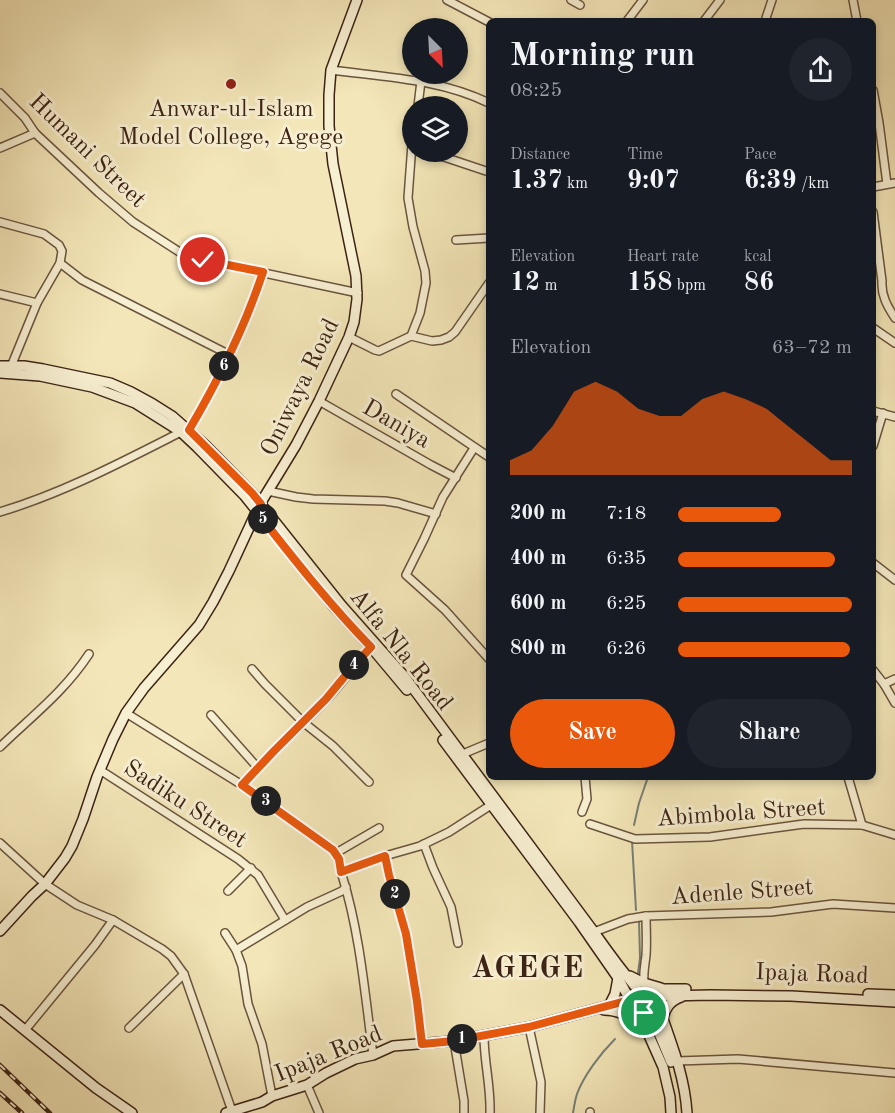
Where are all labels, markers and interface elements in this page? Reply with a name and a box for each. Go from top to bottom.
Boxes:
north arrow [402,18,468,84]
map controls [402,18,468,162]
button: share [789,38,852,101]
text: Morning run [510,40,695,73]
marker: Anwar-ul-Islam Model College, Agege [224,77,238,91]
text: 08:25 [510,81,562,101]
street label: Humani Street [23,90,150,213]
button: layers [402,96,468,162]
place label: Anwar-ul-Islam Model College, Agege [119,98,343,150]
text: Distance [510,147,570,163]
text: Time [627,147,663,163]
text: Pace [744,147,776,163]
text: 1.37 [510,168,563,194]
text: 9:07 [627,168,680,194]
text: 6:39 [744,168,797,194]
text: km [563,176,588,192]
text: /km [797,176,829,192]
pin [177,234,228,285]
icon: check [186,243,219,276]
text: Elevation [510,249,575,265]
text: Heart rate [627,249,699,265]
text: kcal [744,249,772,265]
text: 12 [510,270,540,296]
text: 158 [627,270,672,296]
text: 86 [744,270,774,296]
text: m [540,278,557,294]
text: bpm [672,278,706,294]
street label: Oniwaya Road [257,315,344,460]
text: Elevation [510,338,591,358]
text: 63–72 m [772,338,852,358]
pin: 6 [209,351,239,381]
text: 6 [219,358,229,374]
street label: Daniya [358,396,434,454]
pin: 5 [248,504,278,534]
text: 200 m [510,504,566,524]
text: 7:18 [606,504,646,524]
text: 5 [258,511,268,527]
text: 400 m [510,549,566,569]
text: 6:35 [606,549,646,569]
street label: Alfa Nla Road [344,585,456,715]
text: 600 m [510,594,566,614]
text: 6:25 [606,594,646,614]
text: 800 m [510,639,566,659]
text: 6:26 [606,639,646,659]
pin: 4 [339,650,369,680]
text: 4 [349,657,359,673]
button: Save [510,699,675,768]
button: Share [687,699,852,768]
street label: Sadiku Street [119,756,251,853]
pin: 3 [251,786,281,816]
text: 3 [261,793,271,809]
street label: Abimbola Street [656,796,826,832]
street label: Adenle Street [670,876,814,910]
pin: 2 [380,879,410,909]
text: 2 [390,886,400,902]
district label: AGEGE [471,954,585,984]
street label: Ipaja Road [755,961,869,989]
pin [618,987,669,1038]
icon: arrive [627,996,660,1029]
street label: Ipaja Road [272,1022,386,1087]
pin: 1 [447,1024,477,1054]
text: 1 [457,1031,467,1047]

